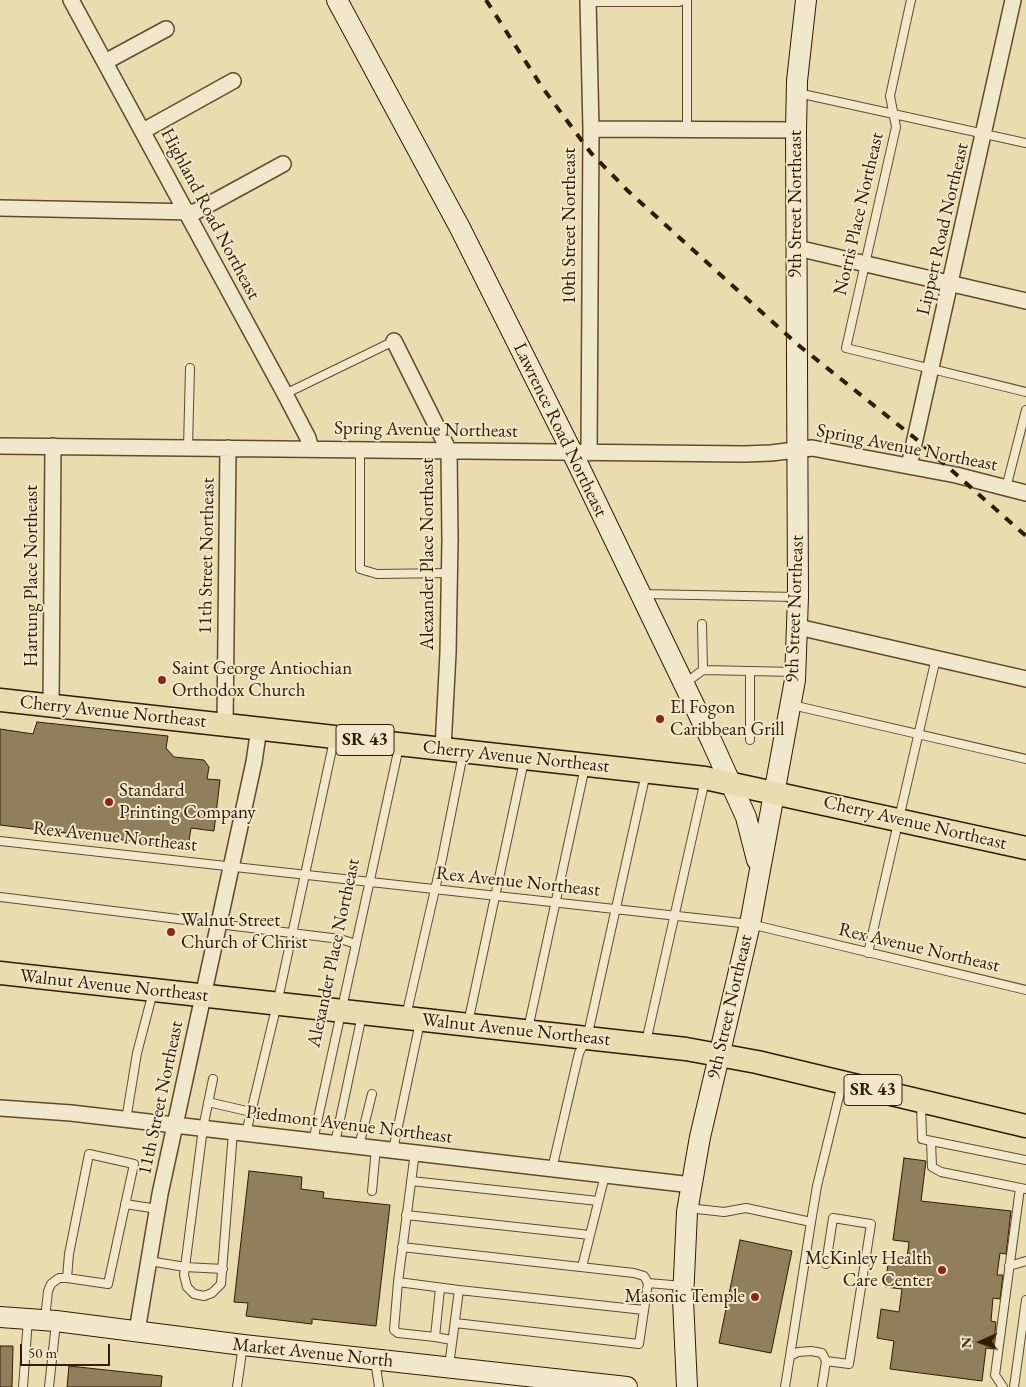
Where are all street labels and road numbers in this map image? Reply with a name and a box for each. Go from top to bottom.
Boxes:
street label: Highland Road Northeast [155,124,265,304]
street label: 9th Street Northeast [785,130,807,278]
street label: Norris Place Northeast [829,130,889,298]
street label: Lippert Road Northeast [912,141,974,317]
street label: 10th Street Northeast [559,148,581,304]
street label: Lawrence Road Northeast [508,339,612,521]
street label: Spring Avenue Northeast [334,417,518,443]
street label: Spring Avenue Northeast [815,419,999,477]
street label: Alexander Place Northeast [417,458,439,650]
street label: 11th Street Northeast [194,477,220,635]
street label: Hartung Place Northeast [21,485,43,667]
street label: 9th Street Northeast [781,535,809,683]
street label: Cherry Avenue Northeast [19,691,207,733]
road number: SR 43 [336,724,394,756]
street label: Cherry Avenue Northeast [422,736,610,778]
street label: Cherry Avenue Northeast [821,791,1009,855]
street label: Rex Avenue Northeast [32,817,198,857]
street label: Alexander Place Northeast [303,857,365,1049]
street label: Rex Avenue Northeast [435,862,601,902]
street label: Rex Avenue Northeast [836,918,1002,978]
street label: 9th Street Northeast [702,932,758,1082]
street label: Walnut Avenue Northeast [19,965,209,1007]
street label: Walnut Avenue Northeast [421,1009,611,1051]
street label: 11th Street Northeast [134,1019,188,1177]
road number: SR 43 [844,1074,902,1106]
street label: Piedmont Avenue Northeast [244,1101,454,1149]
street label: Market Avenue North [231,1333,395,1373]

